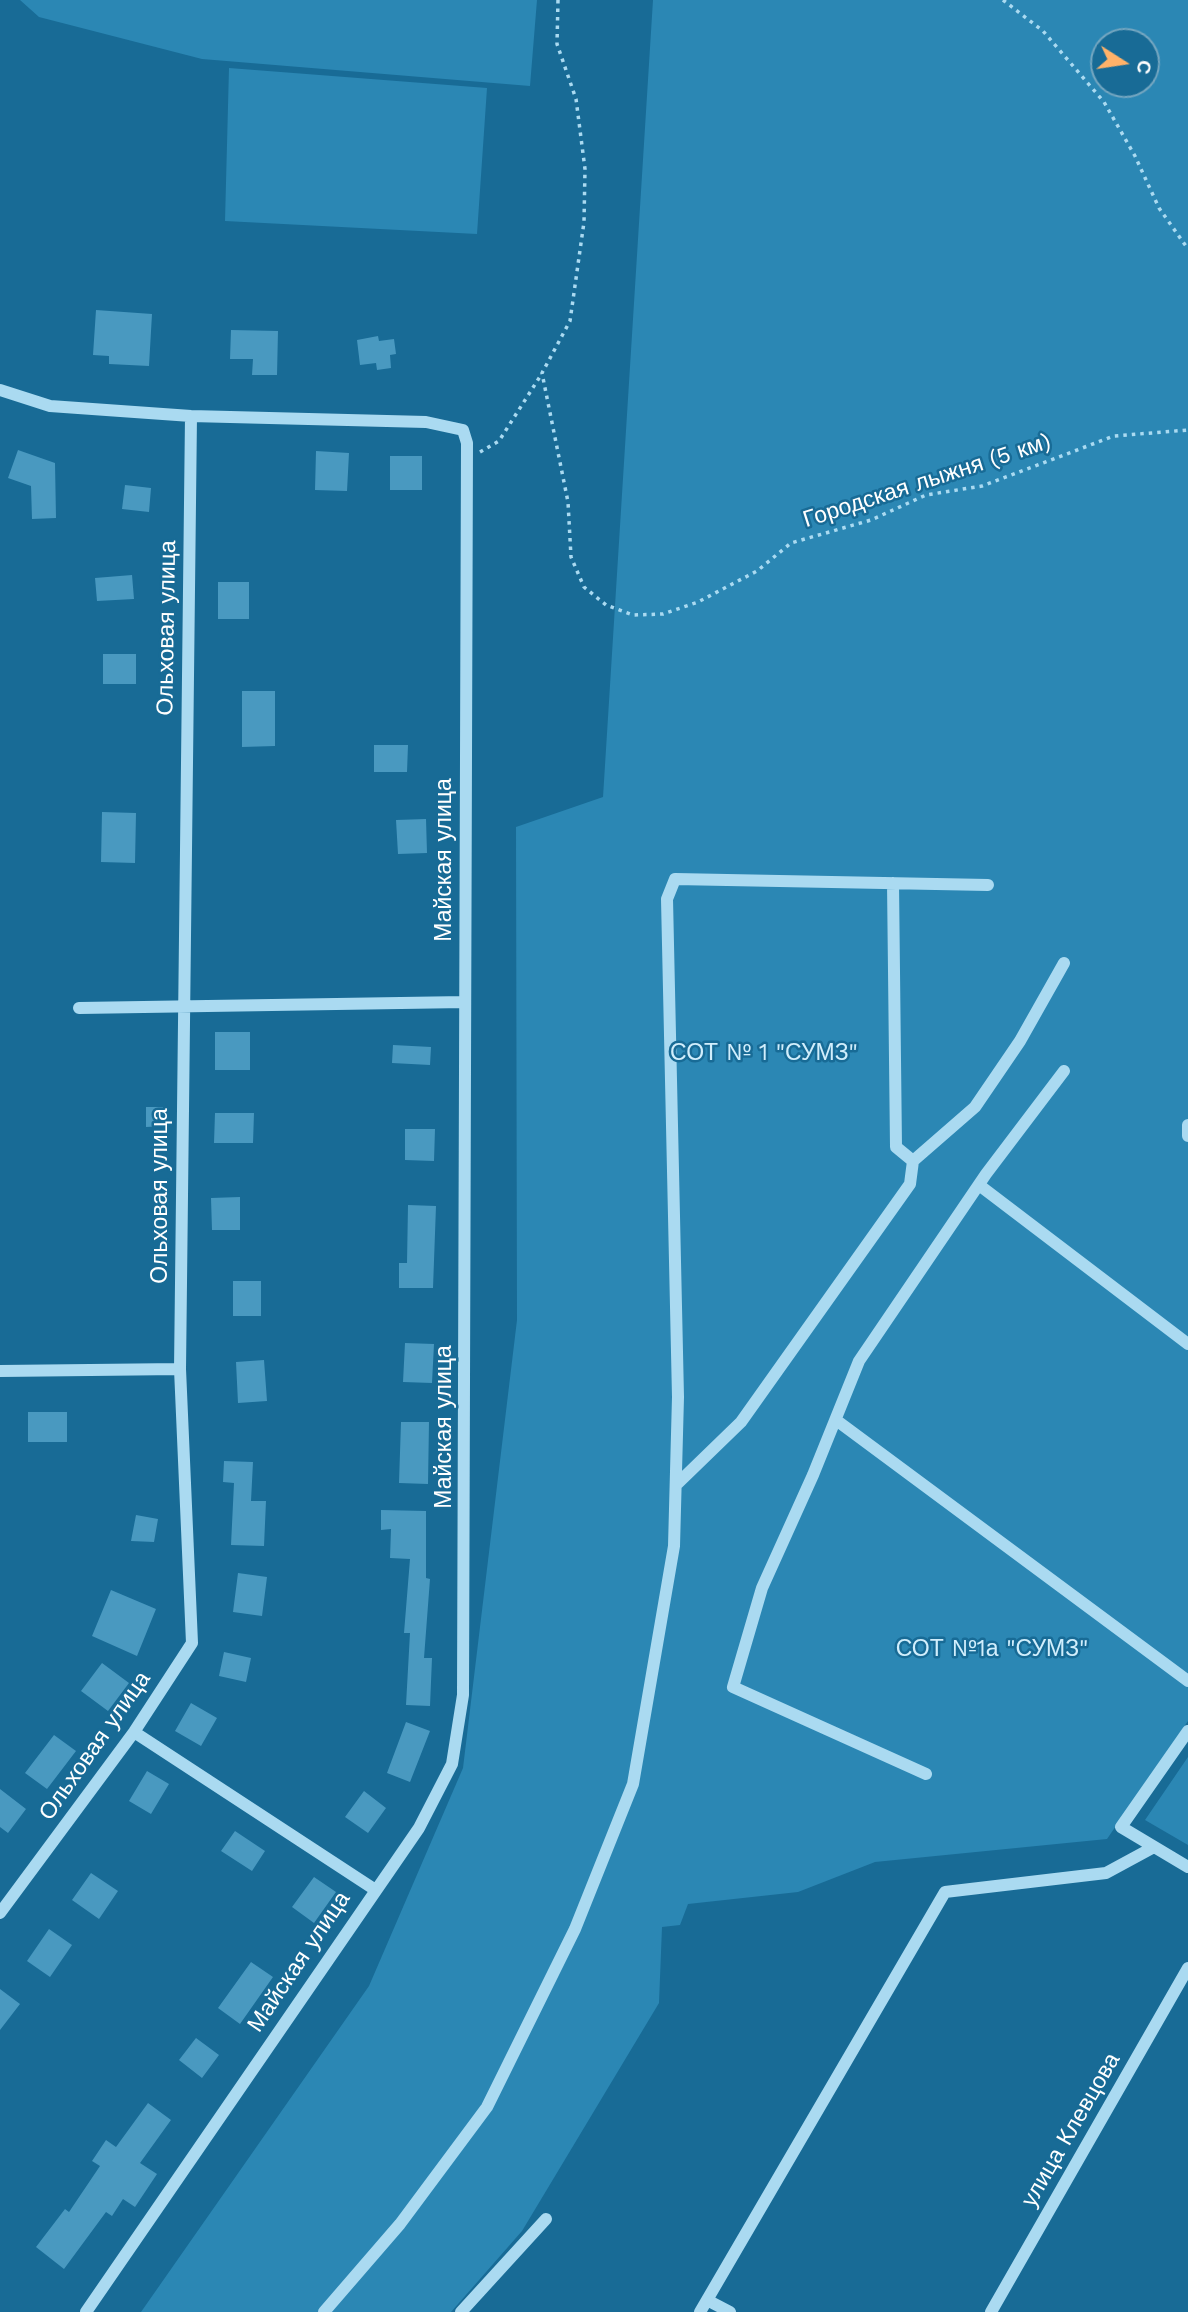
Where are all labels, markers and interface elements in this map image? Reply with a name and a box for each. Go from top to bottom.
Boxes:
north arrow [1090,28,1160,98]
text: С [1131,58,1157,76]
street label: Городская лыжня (5 км) [800,428,1054,534]
street label: Ольховая улица [152,540,182,716]
street label: Майская улица [430,778,458,942]
park label: СОТ № 1 "СУМЗ" [670,1039,858,1067]
street label: Ольховая улица [146,1108,174,1284]
street label: Майская улица [430,1345,458,1509]
park label: СОТ №1а "СУМЗ" [896,1635,1088,1663]
street label: Ольховая улица [33,1666,157,1826]
street label: Майская улица [242,1887,356,2037]
street label: улица Клевцова [1016,2048,1126,2212]

